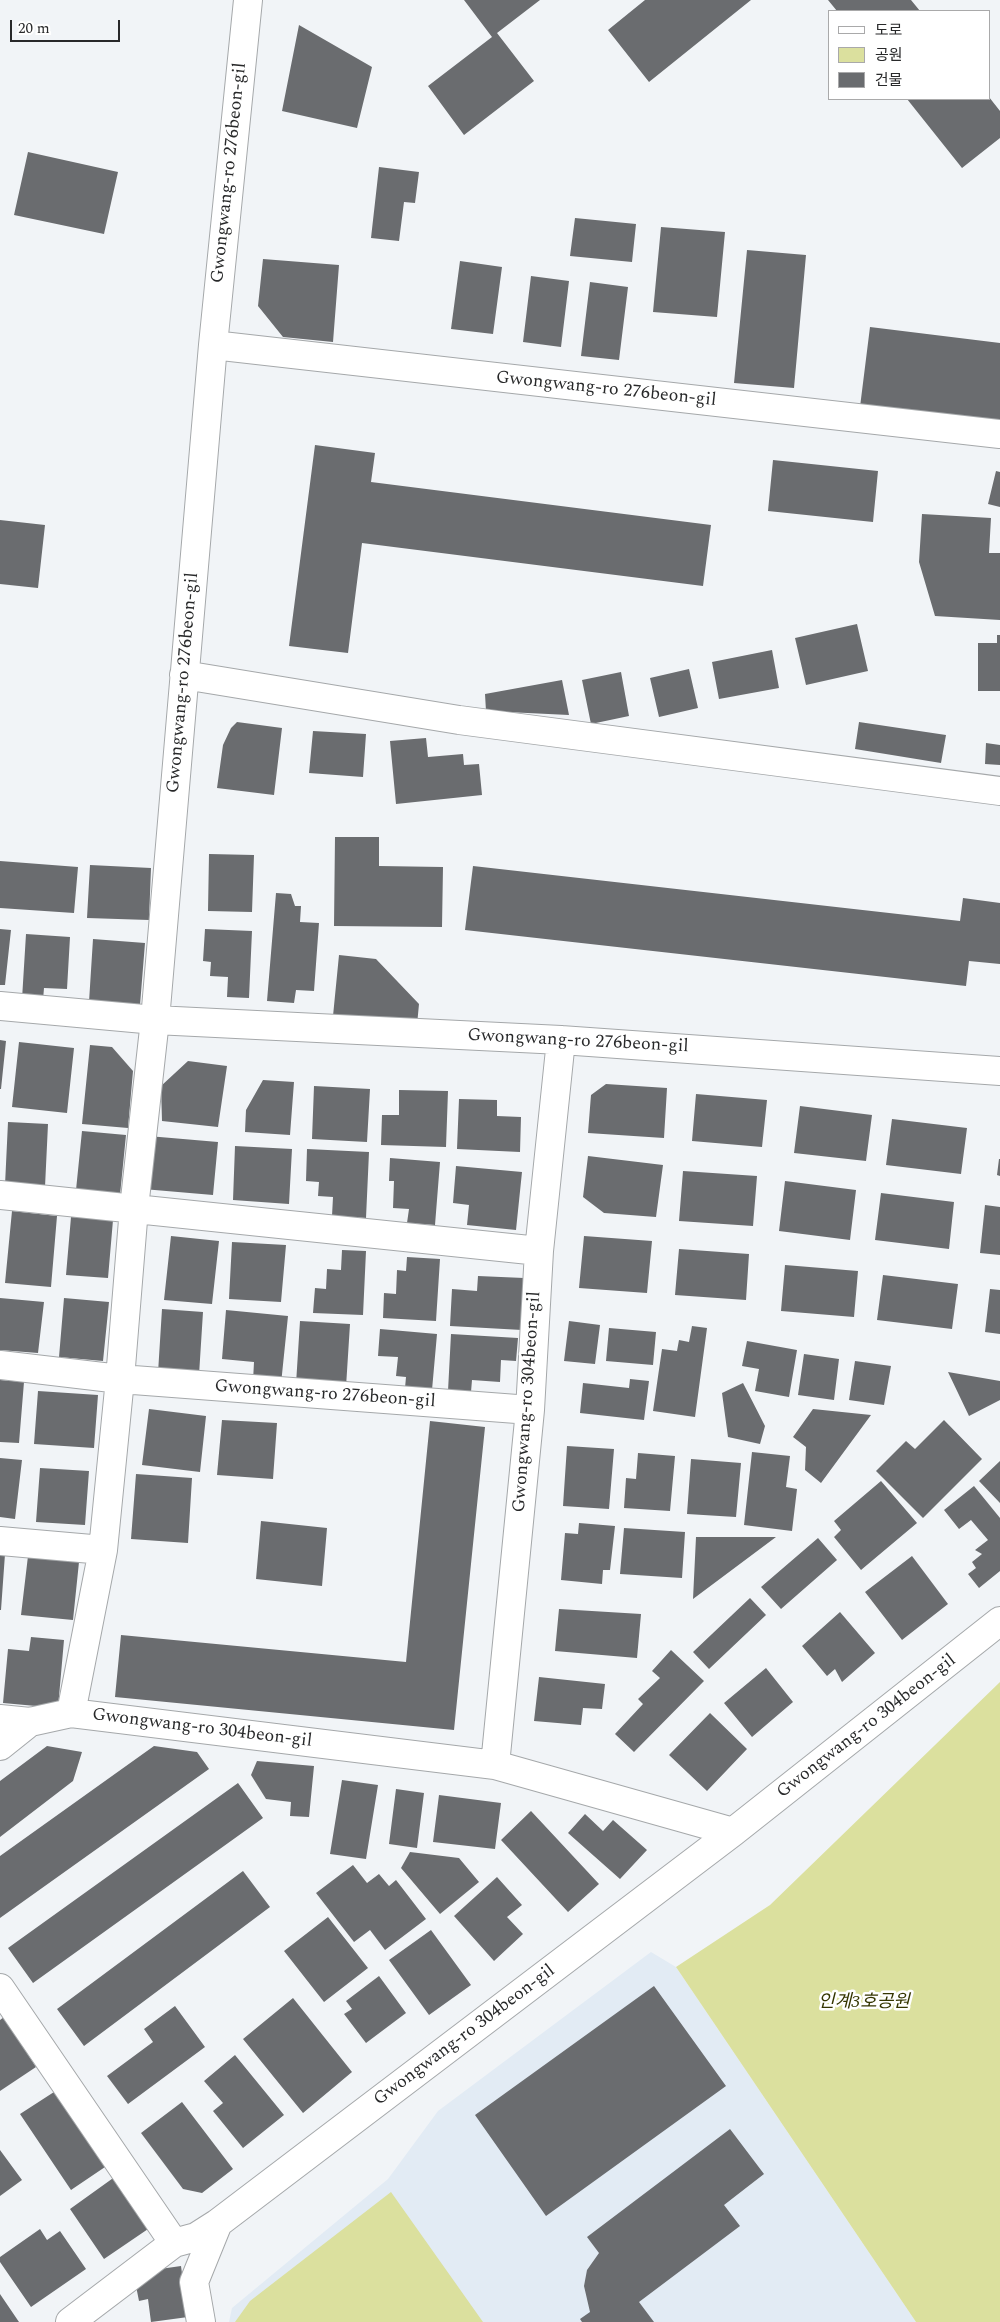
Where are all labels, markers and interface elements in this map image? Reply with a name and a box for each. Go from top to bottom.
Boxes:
scale bar [12,10,122,42]
legend [828,10,990,100]
text: 20 m [18,17,50,40]
text: 도로 [875,19,903,42]
text: 공원 [875,44,903,67]
street label: Gwongwang-ro 276beon-gil [208,62,252,284]
text: 건물 [875,69,903,92]
street label: Gwongwang-ro 276beon-gil [495,368,717,412]
street label: Gwongwang-ro 276beon-gil [164,572,204,794]
street label: Gwongwang-ro 276beon-gil [467,1025,689,1059]
street label: Gwongwang-ro 304beon-gil [510,1291,546,1513]
street label: Gwongwang-ro 276beon-gil [214,1377,436,1413]
street label: Gwongwang-ro 304beon-gil [773,1650,961,1804]
street label: Gwongwang-ro 304beon-gil [91,1705,313,1753]
street label: Gwongwang-ro 304beon-gil [370,1961,560,2111]
park label: 인계3호공원 [818,1992,910,2014]

